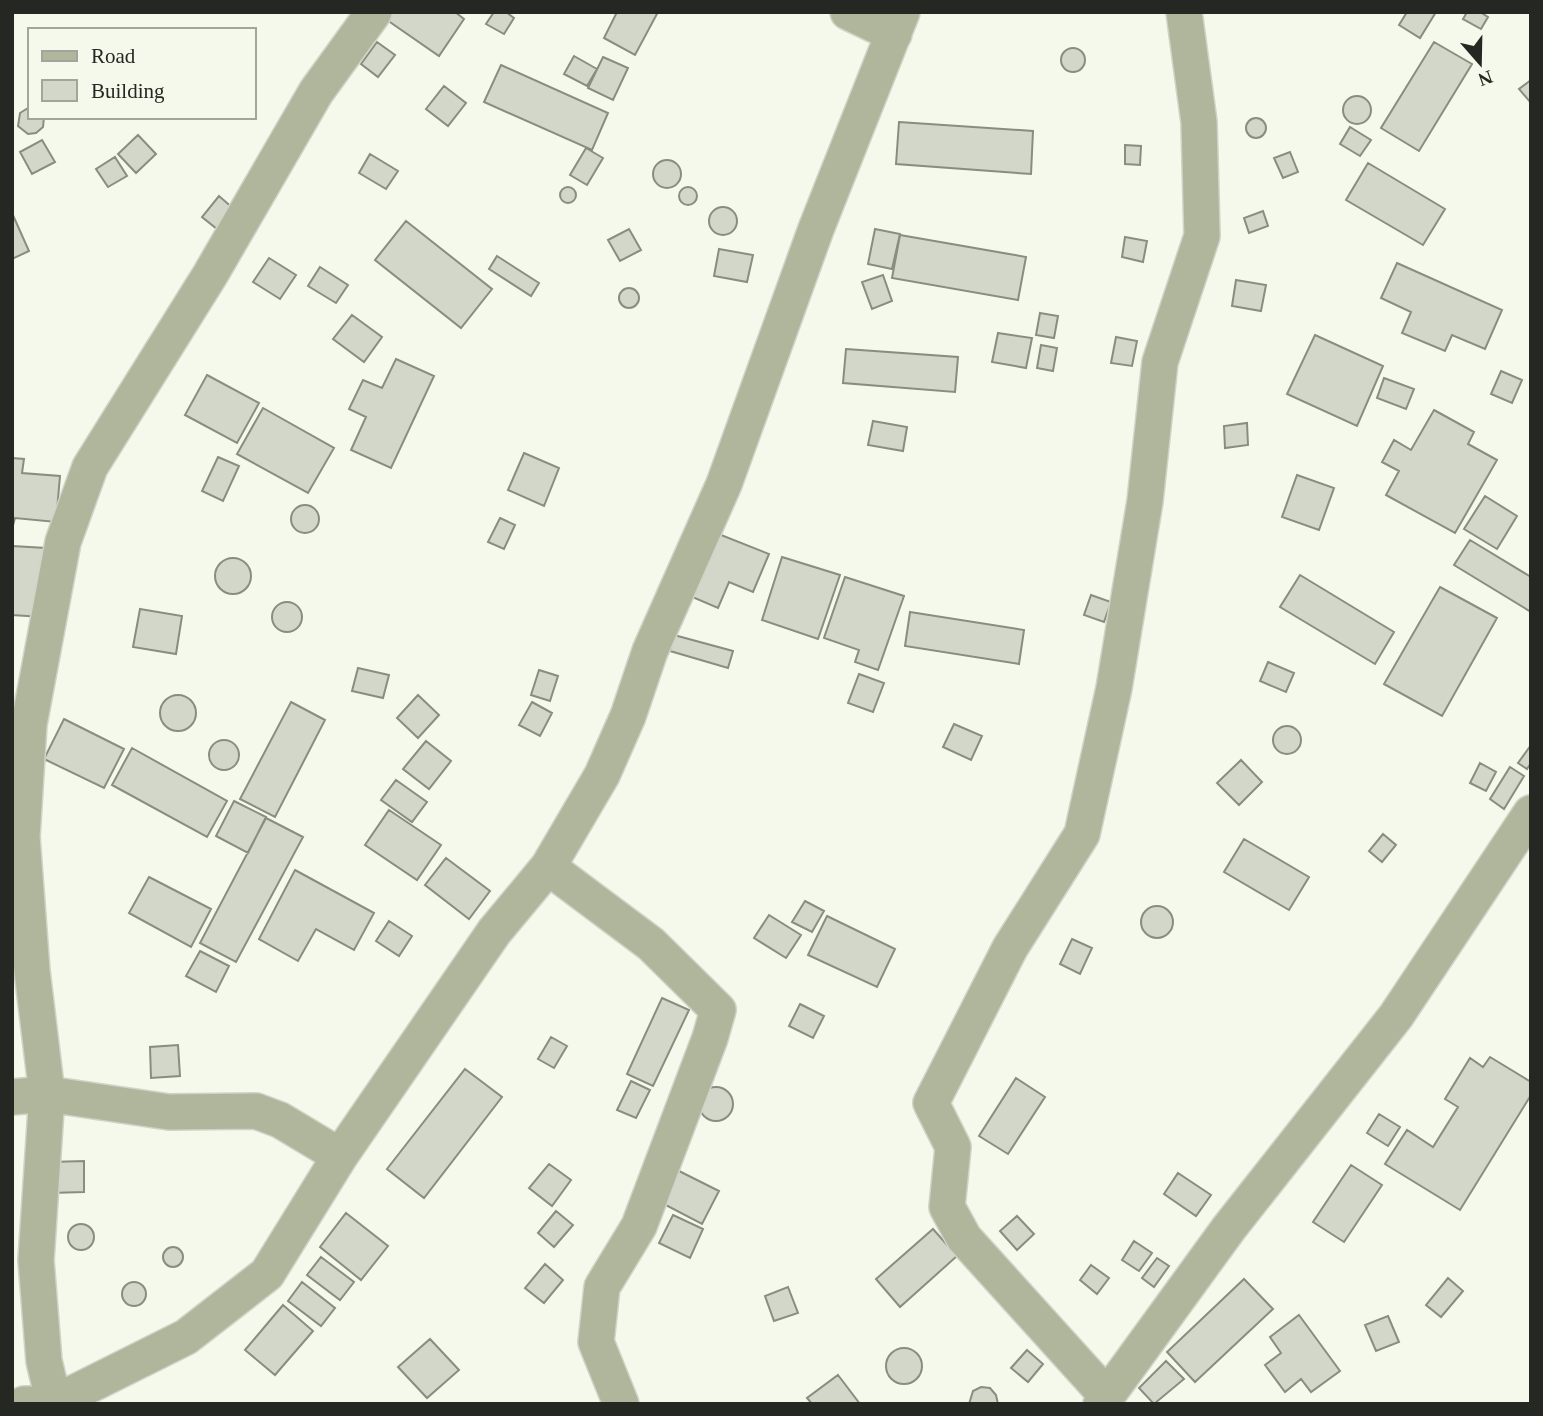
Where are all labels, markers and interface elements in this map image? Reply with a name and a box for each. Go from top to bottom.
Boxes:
legend [28,28,256,119]
north arrow [1445,28,1515,98]
text: Road [91,44,136,68]
text: N [1475,66,1496,91]
text: Building [91,79,165,103]

